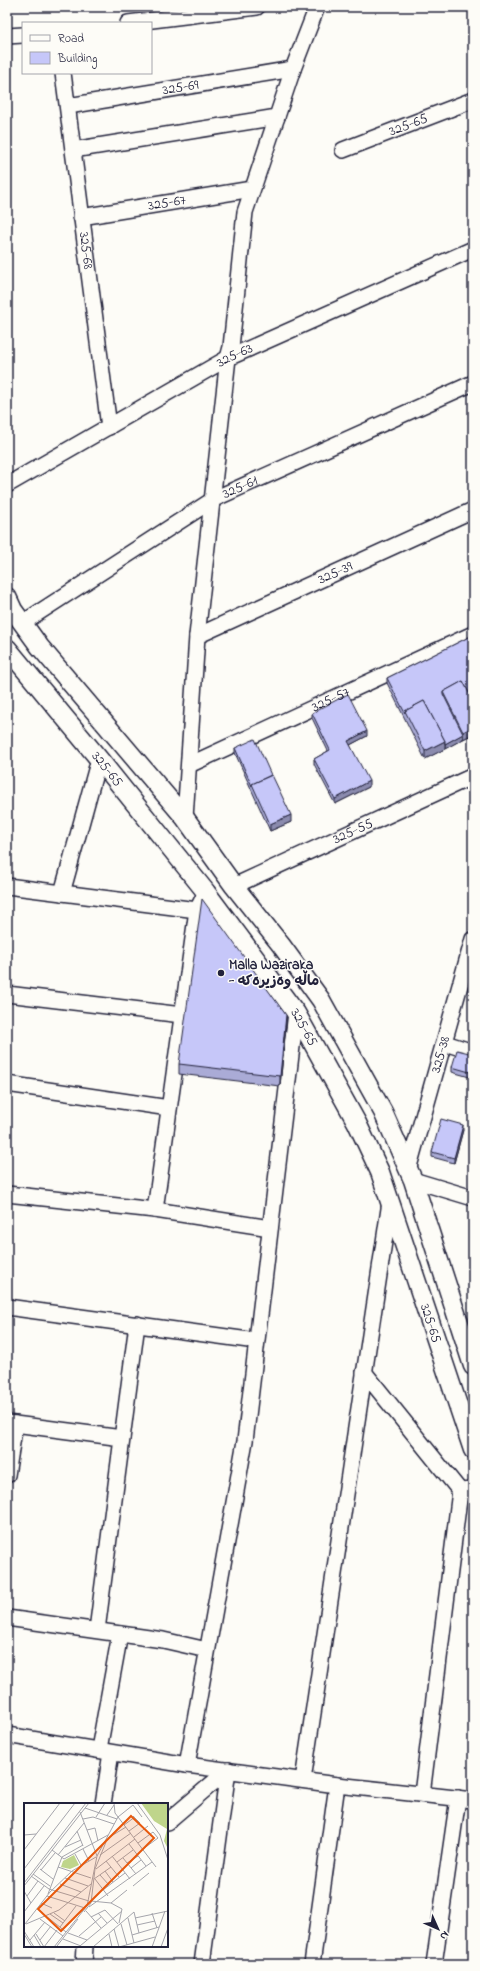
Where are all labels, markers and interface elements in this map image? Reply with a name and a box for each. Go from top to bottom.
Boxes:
legend [22,22,152,74]
text: Road [58,30,84,48]
text: Building [57,50,97,69]
street label: 325-69 [161,74,201,101]
street label: 325-65 [386,108,431,142]
street label: 325-67 [146,189,188,216]
street label: 325-68 [73,231,99,270]
street label: 325-63 [212,338,256,373]
street label: 325-61 [219,470,262,504]
street label: 325-39 [315,556,357,590]
street label: 325-57 [308,682,353,718]
street label: 325-65 [86,747,128,791]
street label: 325-55 [330,813,376,850]
place label: Malla Waziraka - ماڵە وەزیرەکە [228,955,319,992]
marker: Malla Waziraka - ماڵە وەزیرەکە [216,968,226,978]
street label: 325-65 [285,1004,323,1050]
street label: 325-38 [425,1034,456,1075]
street label: 325-65 [414,1301,447,1346]
inset map [24,1803,168,1947]
north arrow [418,1909,458,1949]
text: N [436,1927,453,1944]

